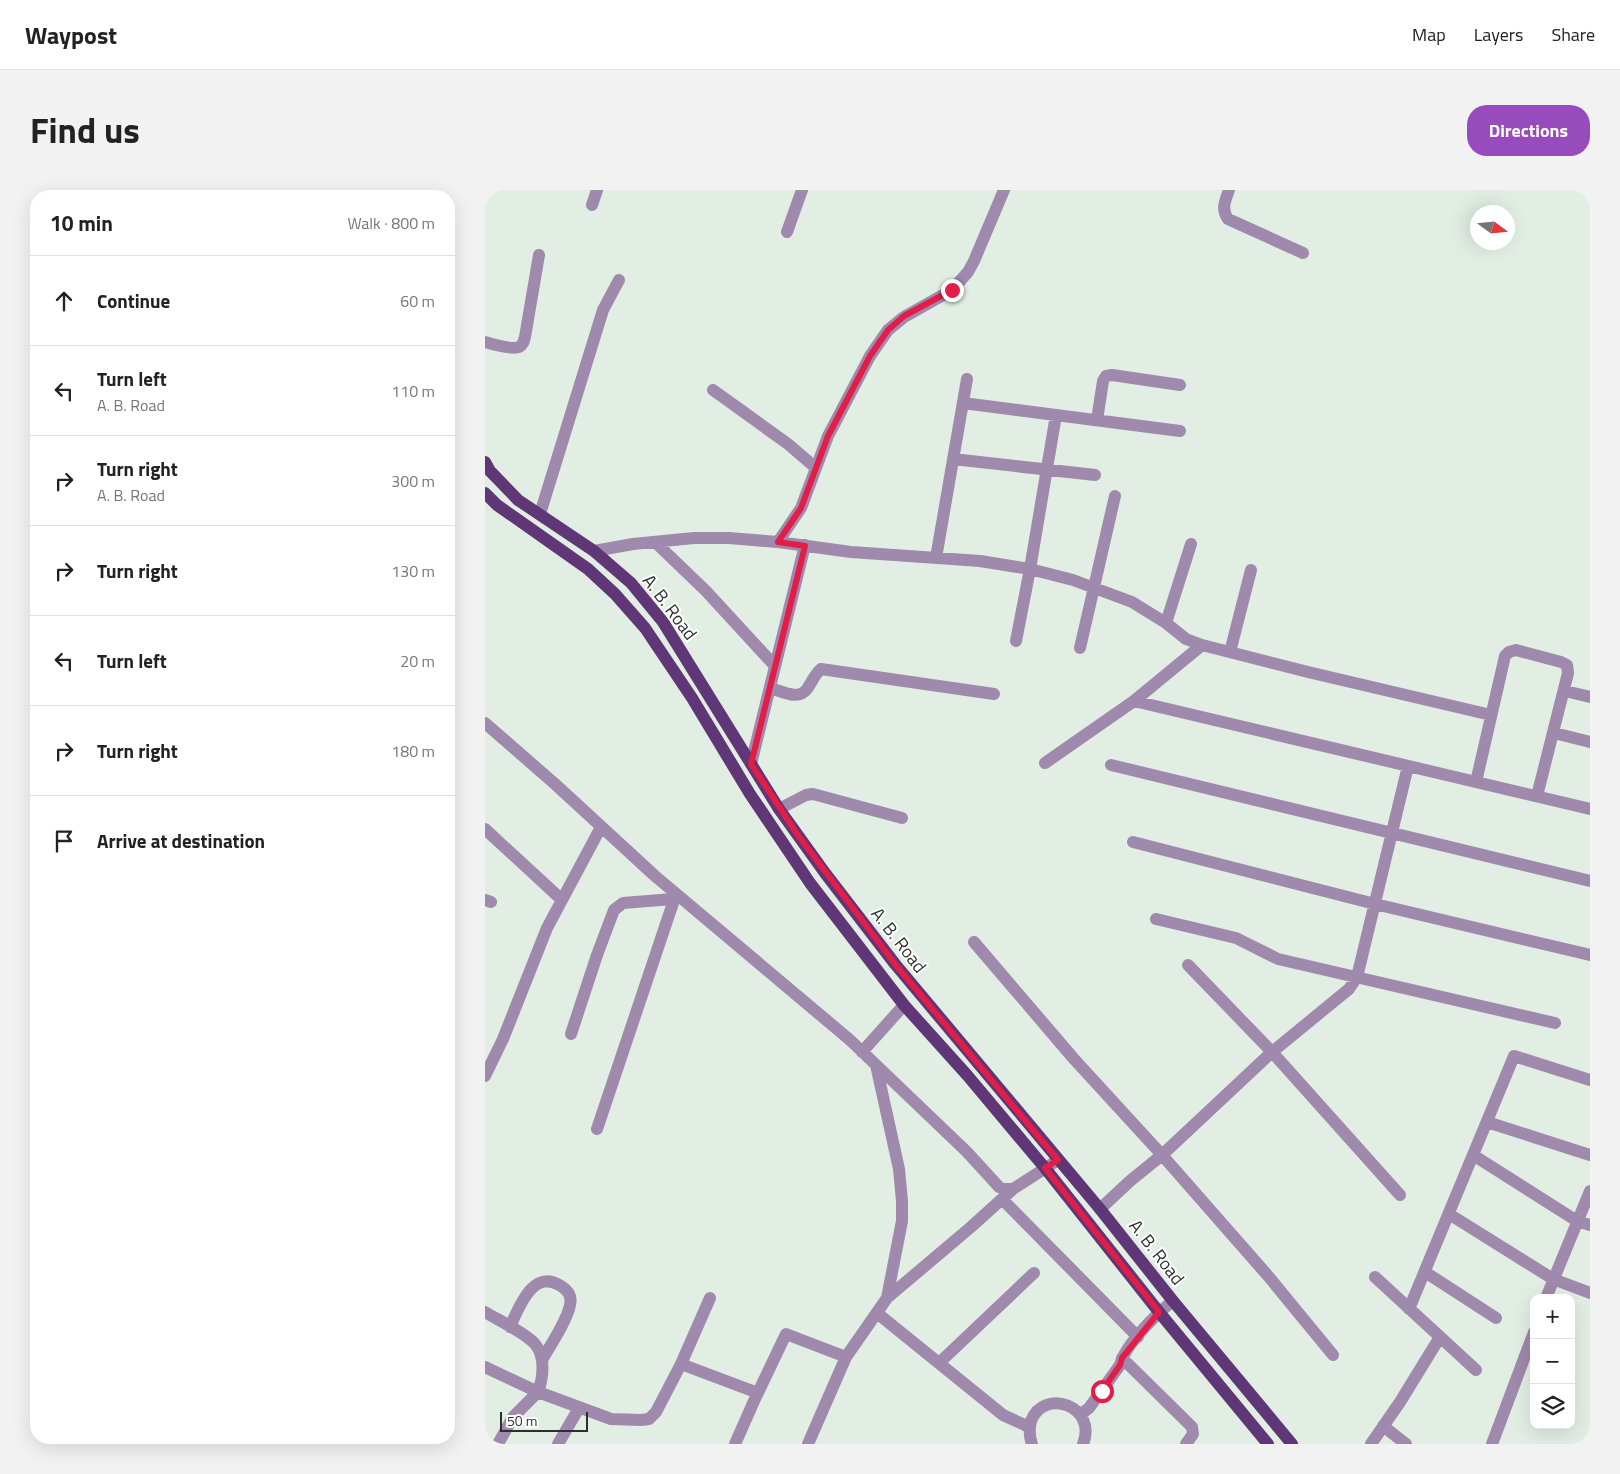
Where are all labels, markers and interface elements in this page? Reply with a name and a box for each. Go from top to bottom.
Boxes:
text: Waypost [25,17,117,53]
text: Map [1412,21,1446,48]
text: Layers [1474,21,1523,48]
text: Share [1551,21,1595,48]
text: Find us [30,103,140,157]
button: Directions [1467,105,1590,156]
north arrow [1470,205,1515,250]
text: 10 min [50,207,113,239]
text: Walk · 800 m [347,211,435,235]
route end [941,279,964,302]
text: Continue [97,286,170,315]
icon: ahead [50,287,78,315]
text: 60 m [400,289,435,313]
text: Turn left [97,364,167,393]
icon: left [50,377,78,405]
text: 110 m [391,379,435,403]
text: A. B. Road [97,393,165,417]
text: Turn right [97,454,178,483]
icon: right [50,467,78,495]
text: 300 m [391,469,435,493]
text: A. B. Road [97,483,165,507]
text: Turn right [97,556,178,585]
icon: right [50,557,78,585]
text: 130 m [391,559,435,583]
street label: A. B. Road [636,568,704,646]
text: Turn left [97,646,167,675]
icon: left [50,647,78,675]
text: 20 m [400,649,435,673]
text: Turn right [97,736,178,765]
icon: right [50,737,78,765]
text: 180 m [391,739,435,763]
text: Arrive at destination [97,826,265,855]
icon: arrive [50,827,78,855]
street label: A. B. Road [865,902,933,978]
street label: A. B. Road [1123,1214,1191,1290]
map controls [1530,1294,1575,1429]
button: + [1530,1294,1575,1339]
button: − [1530,1339,1575,1384]
route start [1091,1380,1114,1403]
button: layers [1530,1384,1575,1429]
scale bar [500,1409,587,1432]
text: 50 m [507,1410,537,1431]

